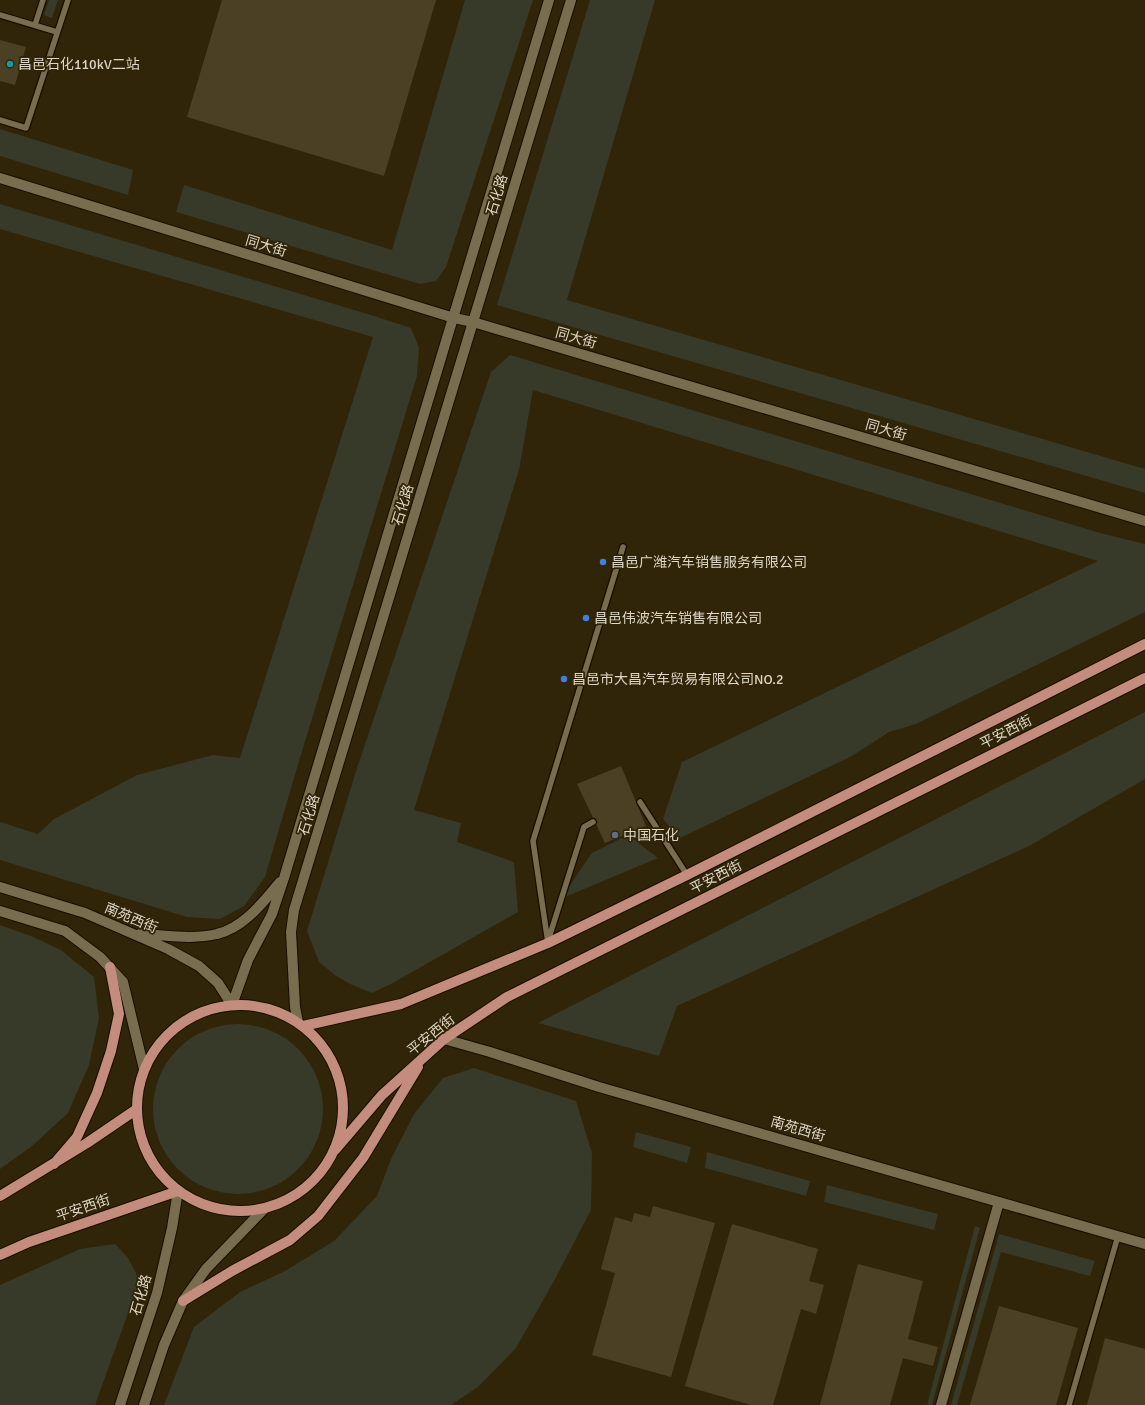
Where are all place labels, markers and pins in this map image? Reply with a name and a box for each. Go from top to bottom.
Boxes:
place label: 昌邑石化110kV二站 [18,56,140,73]
marker: 昌邑石化110kV二站 [5,59,15,69]
place label: 昌邑广潍汽车销售服务有限公司 [611,554,807,571]
marker: 昌邑广潍汽车销售服务有限公司 [598,557,608,567]
place label: 昌邑伟波汽车销售有限公司 [594,610,762,627]
marker: 昌邑伟波汽车销售有限公司 [581,613,591,623]
place label: 昌邑市大昌汽车贸易有限公司NO.2 [572,671,784,688]
marker: 昌邑市大昌汽车贸易有限公司NO.2 [559,674,569,684]
place label: 中国石化 [623,827,679,844]
marker: 中国石化 [610,830,620,840]

